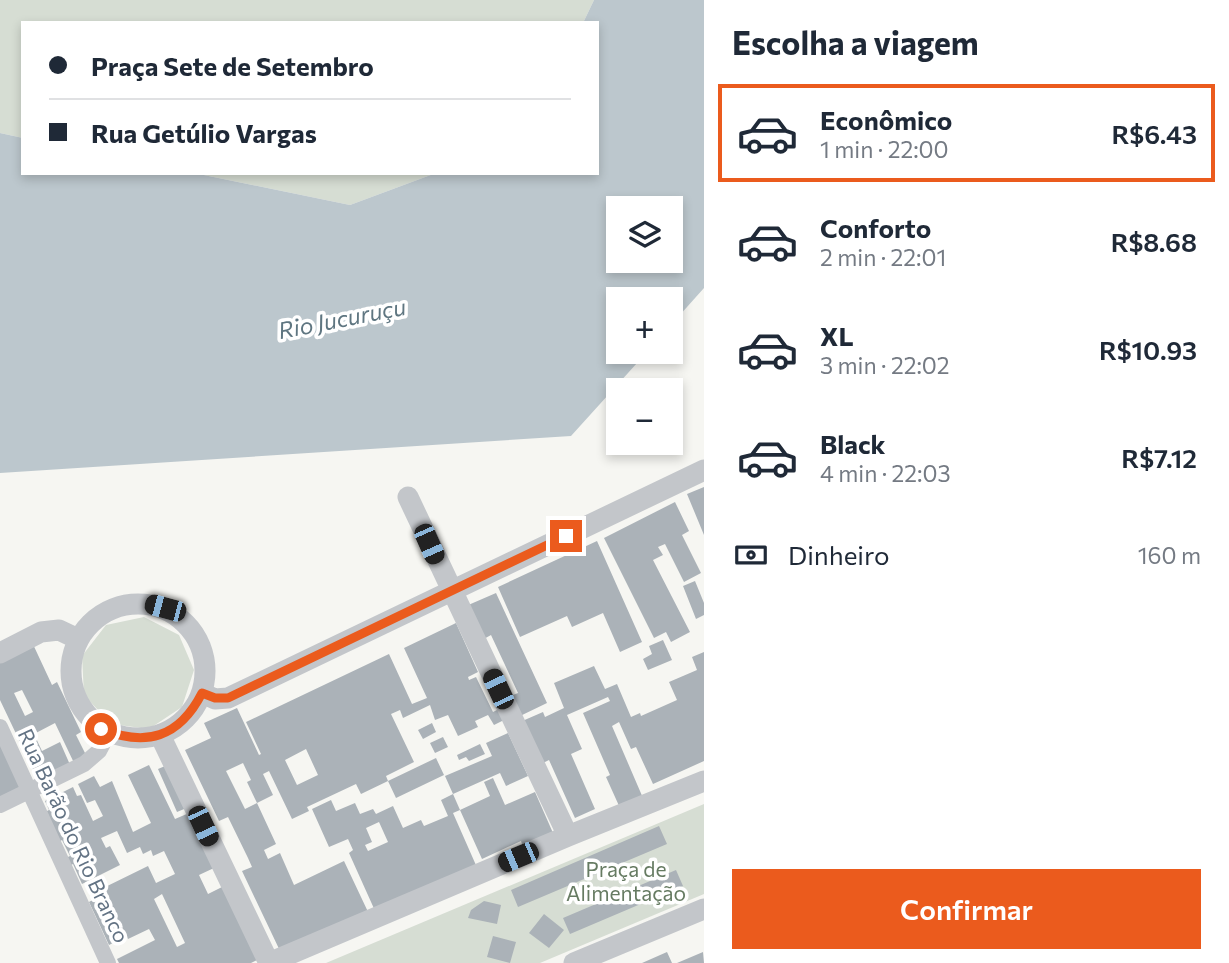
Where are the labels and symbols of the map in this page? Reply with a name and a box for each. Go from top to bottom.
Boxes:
water label: Rio Jucuruçu [276,292,408,344]
route end [550,520,582,552]
car [411,521,448,567]
car [142,592,189,624]
car [480,666,517,712]
route start [85,713,117,745]
street label: Rua Barão do Rio Branco [14,724,135,946]
car [185,803,222,849]
car [495,839,542,875]
park label: Praça de Alimentação [566,856,686,905]

